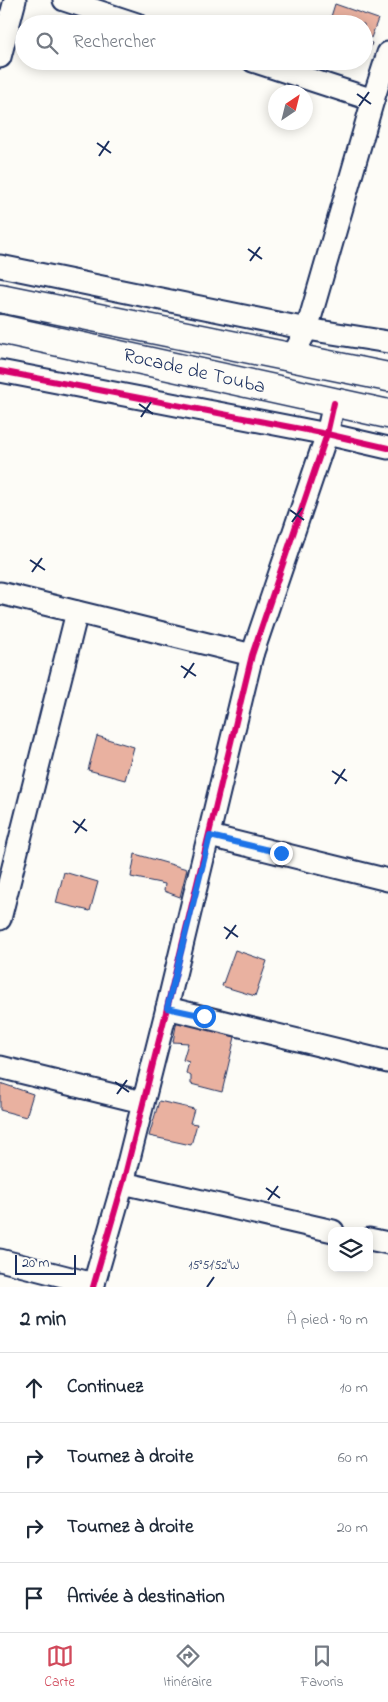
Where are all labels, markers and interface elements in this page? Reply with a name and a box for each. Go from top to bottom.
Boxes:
search box [15,15,373,70]
icon: search [33,29,61,57]
text: Rechercher [73,29,156,56]
north arrow [268,85,313,130]
street label: Rocade de Touba [120,342,268,402]
route end [270,842,293,865]
route start [193,1005,216,1028]
map controls [328,1227,373,1272]
button: layers [328,1227,373,1272]
scale bar [15,1252,76,1275]
text: 20 m [22,1253,49,1274]
text: 15°51'52"W [189,1257,239,1275]
text: 2 min [20,1305,66,1335]
text: À pied · 90 m [287,1308,368,1332]
icon: ahead [20,1374,48,1402]
text: Continuez [67,1374,143,1401]
text: 10 m [340,1376,368,1400]
icon: right [20,1444,48,1472]
text: Tournez à droite [67,1444,193,1471]
text: 60 m [338,1446,368,1470]
icon: right [20,1514,48,1542]
text: Tournez à droite [67,1514,193,1541]
text: 20 m [337,1516,368,1540]
icon: arrive [20,1584,48,1612]
text: Arrivée à destination [67,1584,225,1611]
tab: Carte [44,1642,75,1693]
tab: Itinéraire [163,1642,212,1693]
tab: Favoris [300,1642,344,1693]

